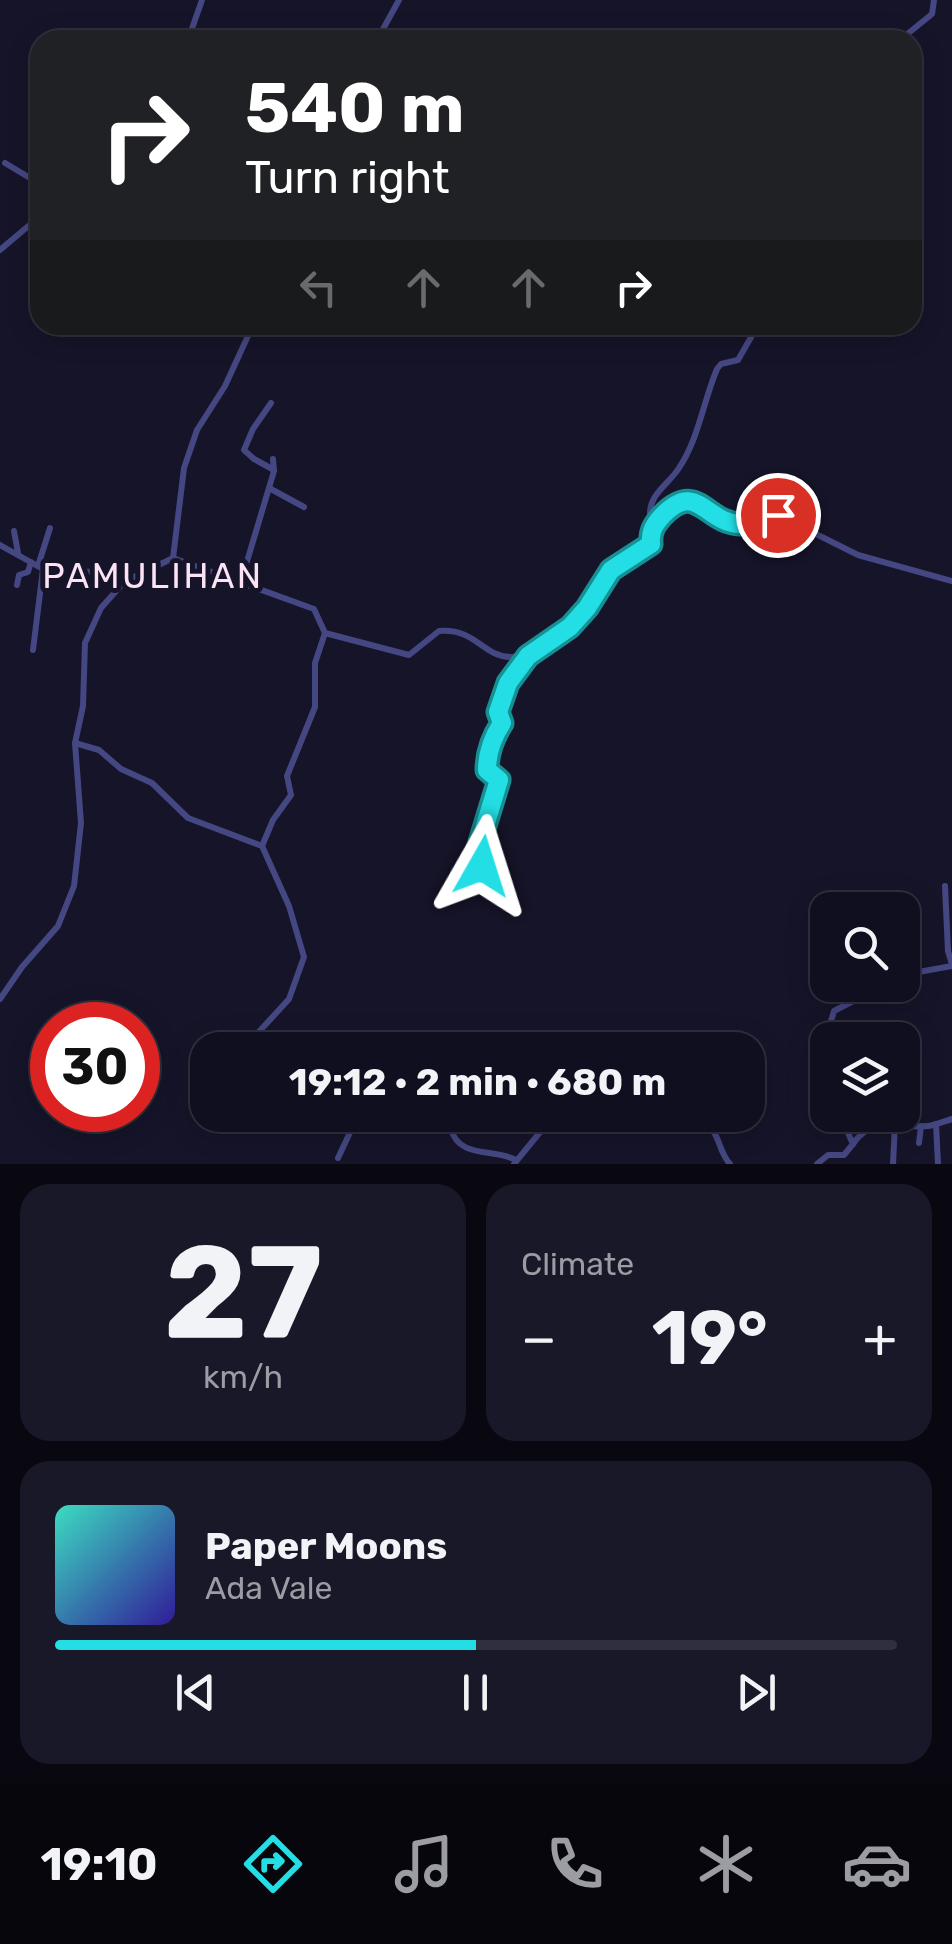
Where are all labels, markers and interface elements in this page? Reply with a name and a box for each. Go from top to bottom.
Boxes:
text: 540 m [245,67,465,150]
icon: right [80,70,210,200]
text: Turn right [245,151,449,204]
icon: left [291,260,346,315]
icon: ahead [396,260,451,315]
icon: ahead [501,260,556,315]
icon: right [606,260,661,315]
pin [736,473,821,558]
icon: arrive [751,488,806,543]
district label: PAMULIHAN [42,555,264,597]
position arrow [430,814,534,918]
map controls [810,892,920,1132]
button: search [810,892,920,1002]
speed limit sign: 30 [30,1002,160,1132]
button: layers [810,1022,920,1132]
text: 19:12 · 2 min · 680 m [289,1059,666,1105]
text: 27 [164,1215,323,1370]
text: Climate [521,1245,634,1283]
text: 19° [652,1294,768,1383]
text: − [521,1306,557,1371]
text: + [863,1306,897,1371]
text: km/h [203,1358,283,1396]
text: Paper Moons [205,1523,447,1569]
text: Ada Vale [205,1569,332,1607]
icon: previous [168,1665,223,1720]
icon: pause [448,1665,503,1720]
icon: next [729,1665,784,1720]
icon: directions [238,1829,308,1899]
icon: music [389,1829,459,1899]
icon: phone [540,1829,610,1899]
icon: climate [691,1829,761,1899]
icon: car [842,1829,912,1899]
text: 19:10 [40,1838,158,1891]

